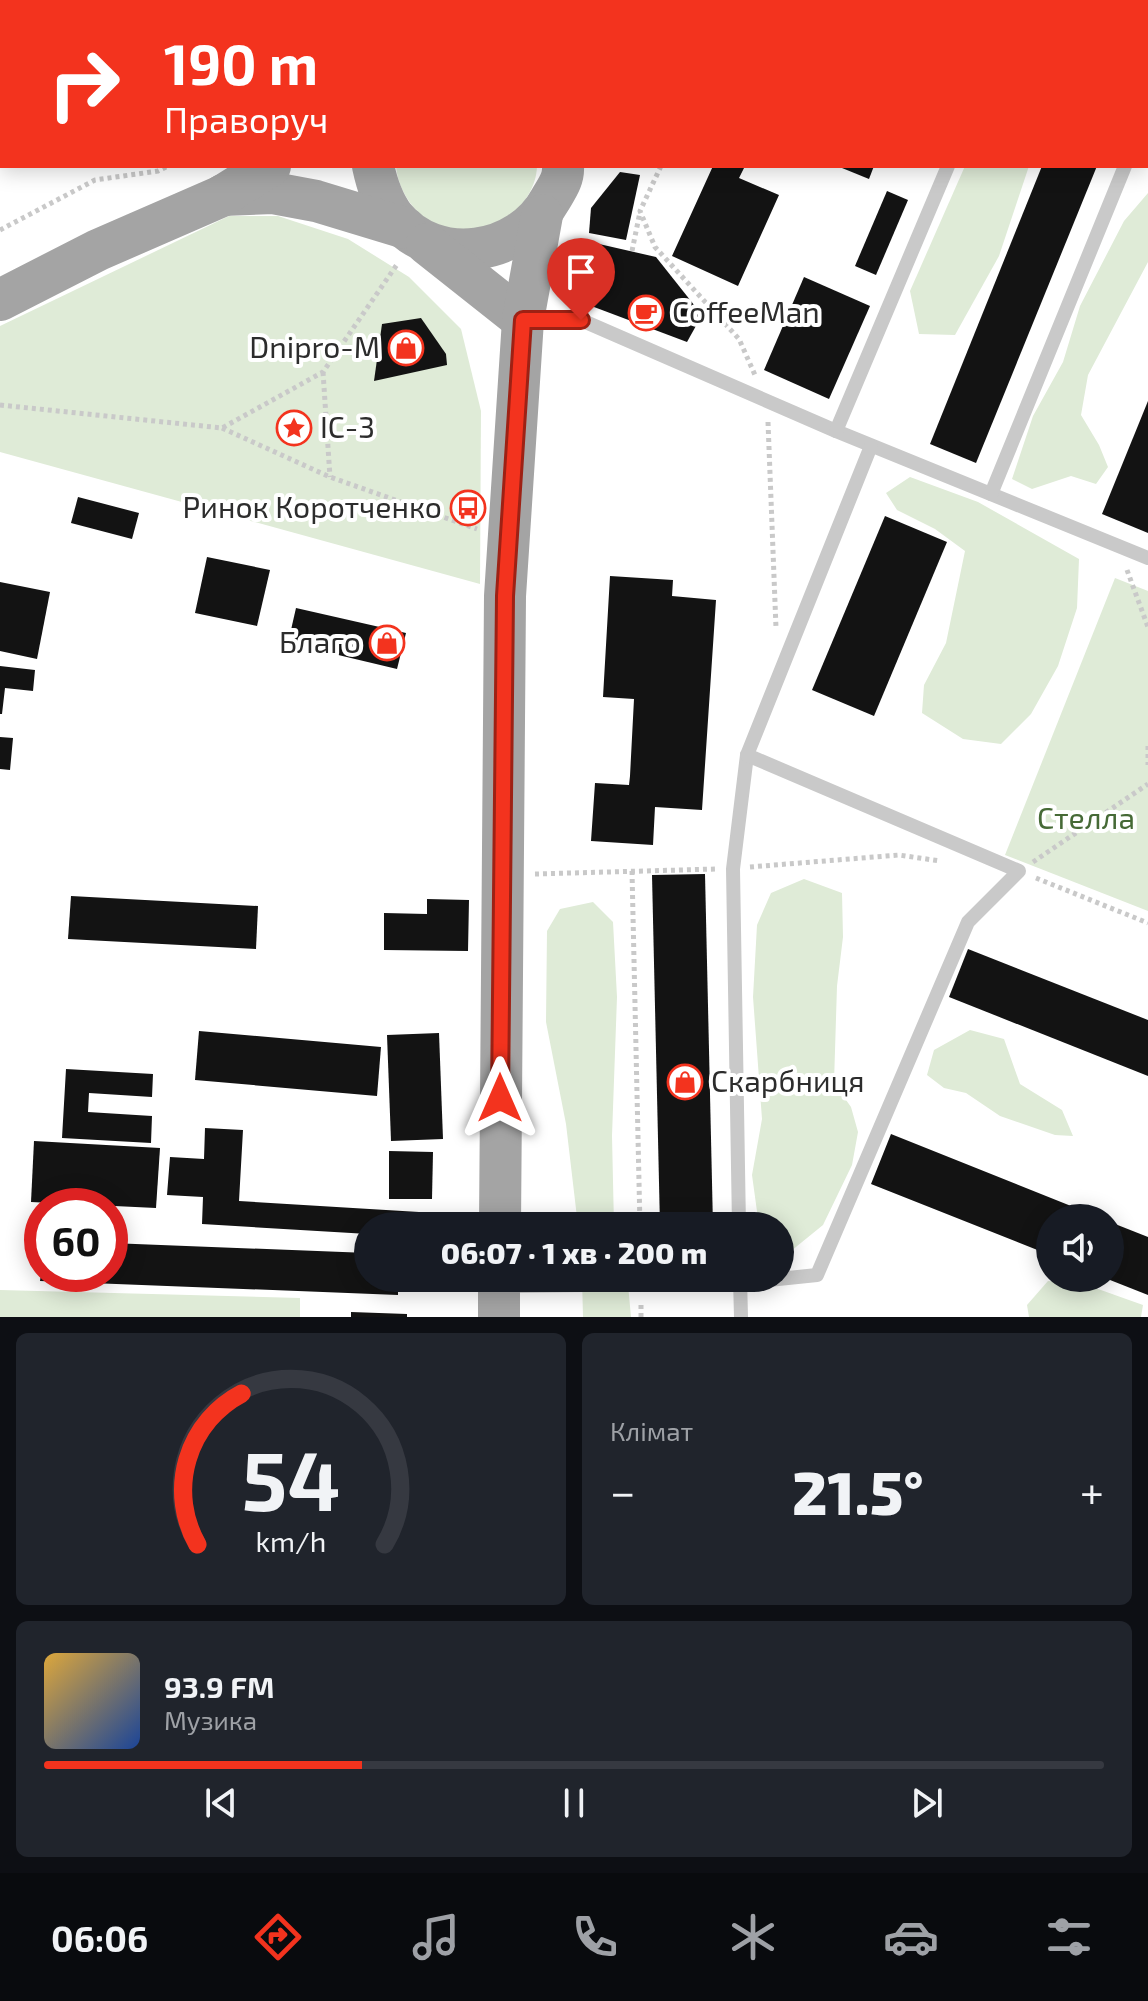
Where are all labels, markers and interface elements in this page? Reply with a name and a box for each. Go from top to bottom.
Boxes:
text: 190 m [164,29,318,96]
icon: right [32,32,136,136]
text: Праворуч [164,97,329,140]
pin [547,238,615,320]
icon: arrive [559,250,603,294]
place label: CoffeeMan [672,293,820,329]
cafe icon: CoffeeMan [627,294,665,332]
place label: Dnipro-M [249,328,380,364]
shop icon: Dnipro-M [387,329,425,367]
place label: ІС-3 [320,408,375,444]
place icon: ІС-3 [275,409,313,447]
place label: Ринок Коротченко [183,488,442,524]
bus stop icon: Ринок Коротченко [449,489,487,527]
place label: Благо [279,623,361,659]
shop icon: Благо [368,624,406,662]
park label: Стелла [1037,799,1135,835]
position arrow [458,1056,542,1140]
place label: Скарбниця [711,1062,865,1098]
shop icon: Скарбниця [666,1063,704,1101]
speed limit sign: 60 [24,1188,128,1292]
map controls [1036,1204,1124,1292]
button: sound [1036,1204,1124,1292]
text: 06:07 · 1 хв · 200 m [441,1234,707,1270]
text: Клімат [610,1415,693,1446]
text: 54 [242,1428,340,1528]
text: 21.5° [792,1455,923,1527]
text: − [610,1464,636,1517]
text: + [1080,1464,1104,1517]
text: km/h [256,1523,326,1558]
text: 93.9 FM [164,1668,274,1704]
text: Музика [164,1704,257,1735]
icon: previous [199,1781,243,1825]
icon: pause [552,1781,596,1825]
icon: next [905,1781,949,1825]
icon: directions [250,1909,306,1965]
icon: music [408,1909,464,1965]
icon: phone [567,1909,623,1965]
icon: climate [725,1909,781,1965]
icon: car [883,1909,939,1965]
icon: filters [1041,1909,1097,1965]
text: 06:06 [51,1916,148,1959]

